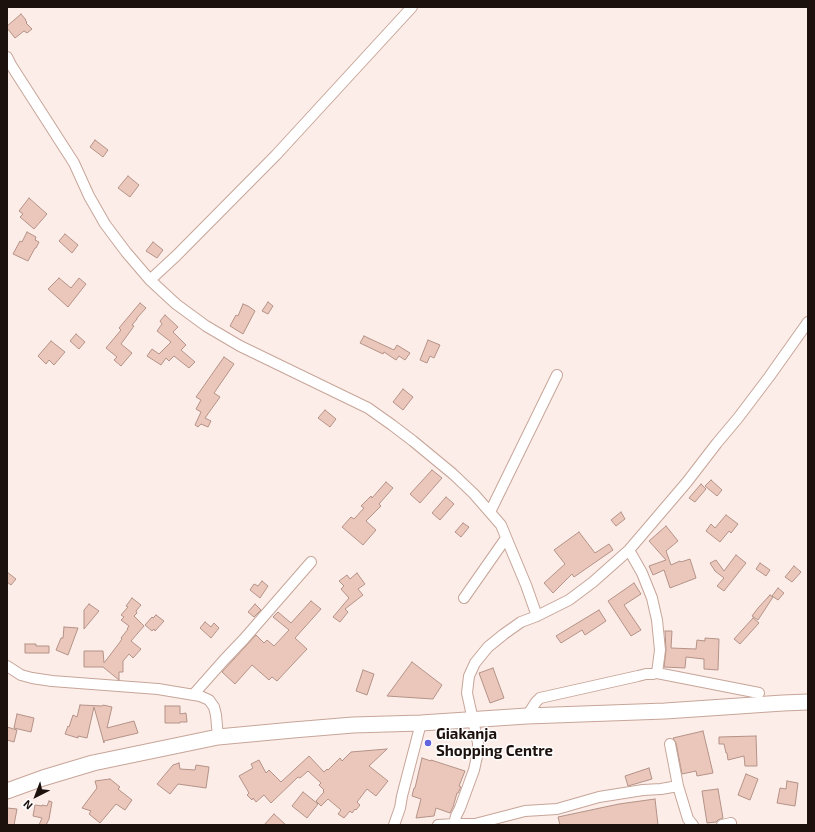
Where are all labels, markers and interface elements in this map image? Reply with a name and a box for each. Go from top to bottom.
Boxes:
place label: Giakanja Shopping Centre [436,725,553,760]
marker: Giakanja Shopping Centre [423,738,433,748]
north arrow [16,776,56,816]
text: N [20,798,35,813]

